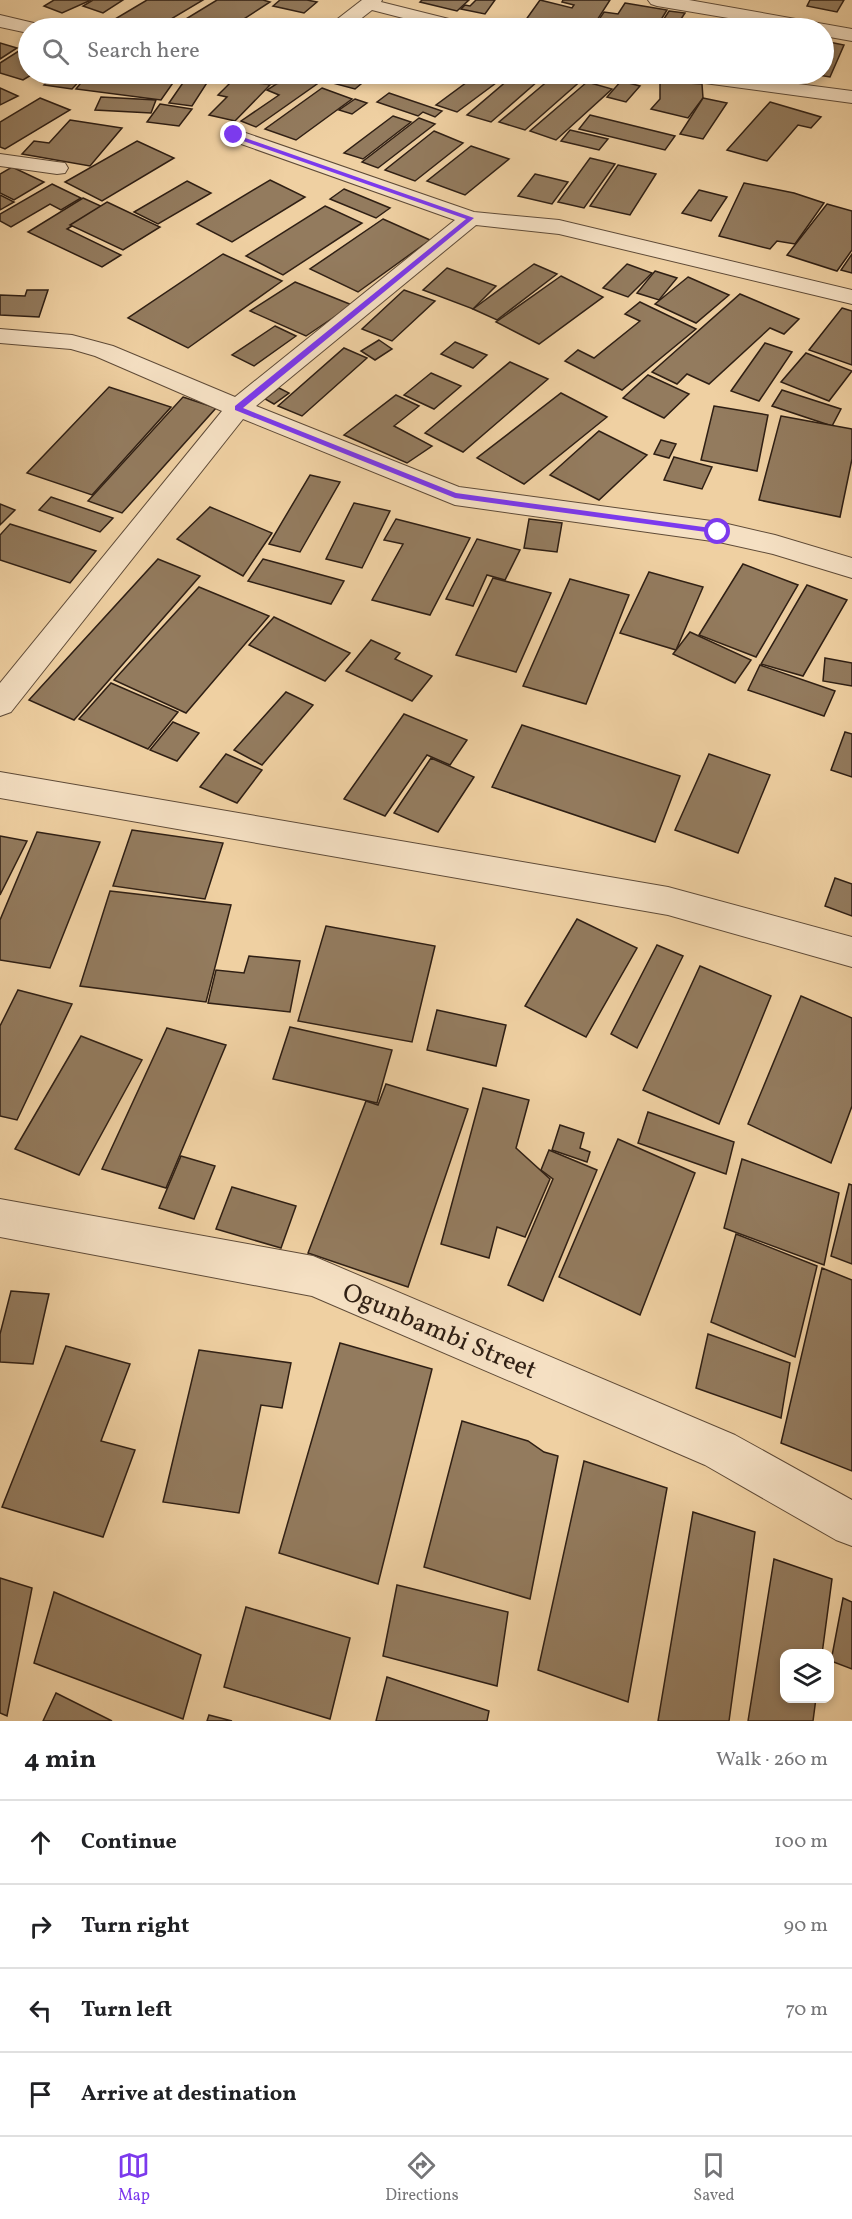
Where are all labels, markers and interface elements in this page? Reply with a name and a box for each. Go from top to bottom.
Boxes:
search box [18,18,834,84]
icon: search [39,35,72,68]
text: Search here [87,36,200,67]
route end [220,121,246,147]
route start [704,518,730,544]
street label: Ogunbambi Street [336,1275,542,1389]
map controls [780,1649,834,1703]
button: layers [780,1649,834,1703]
text: 4 min [24,1742,96,1778]
text: Walk · 260 m [716,1746,828,1774]
icon: ahead [24,1826,57,1859]
text: Continue [81,1827,177,1858]
text: 100 m [774,1828,828,1856]
icon: right [24,1910,57,1943]
text: Turn right [81,1911,189,1942]
text: 90 m [784,1912,828,1940]
icon: left [24,1994,57,2027]
text: Turn left [81,1995,172,2026]
text: 70 m [785,1996,828,2024]
icon: arrive [24,2078,57,2111]
text: Arrive at destination [81,2079,297,2110]
tab: Map [117,2149,150,2207]
tab: Directions [385,2149,459,2207]
tab: Saved [693,2149,735,2207]

